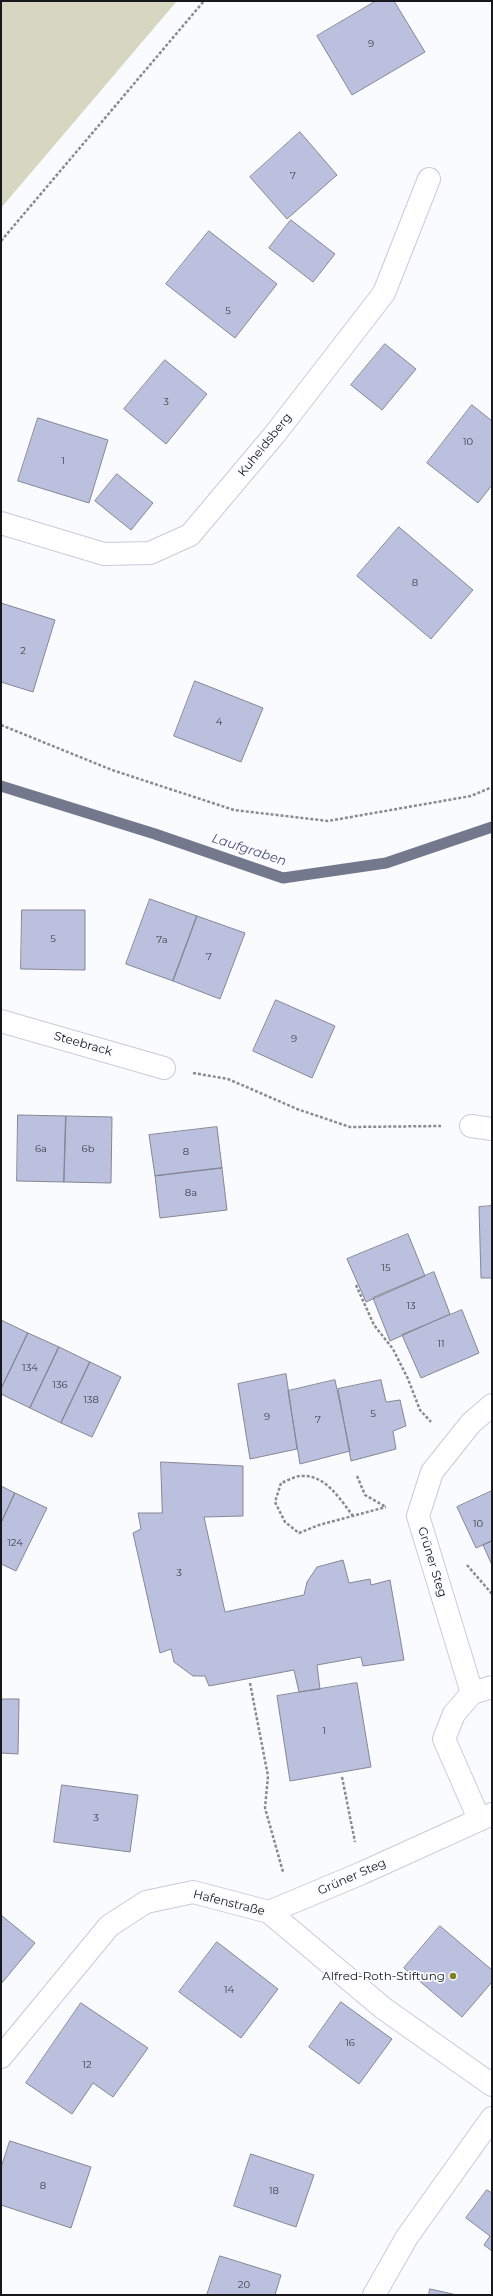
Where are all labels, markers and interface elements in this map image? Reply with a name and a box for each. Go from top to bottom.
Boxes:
house number: 9 [368,38,374,50]
house number: 7 [290,170,296,182]
house number: 5 [225,305,231,317]
house number: 3 [163,396,169,408]
street label: Kuheidsberg [235,410,295,480]
house number: 10 [463,436,473,448]
house number: 1 [61,455,65,467]
house number: 8 [412,577,418,589]
house number: 2 [20,645,26,657]
house number: 4 [216,716,222,728]
water label: Laufgraben [210,831,288,869]
house number: 5 [50,933,56,945]
house number: 7a [156,934,168,946]
house number: 7 [206,951,212,963]
street label: Steebrack [52,1029,114,1059]
house number: 9 [291,1033,297,1045]
house number: 6a [35,1143,47,1155]
house number: 6b [82,1143,94,1155]
house number: 8 [183,1146,189,1158]
house number: 8a [185,1187,197,1199]
house number: 15 [381,1262,391,1274]
house number: 13 [406,1300,416,1312]
house number: 11 [437,1338,445,1350]
house number: 134 [22,1362,38,1374]
house number: 136 [52,1379,68,1391]
house number: 138 [83,1394,99,1406]
house number: 5 [370,1408,376,1420]
house number: 9 [264,1411,270,1423]
house number: 7 [315,1414,321,1426]
house number: 10 [473,1518,483,1530]
street label: Grüner Steg [414,1525,450,1599]
house number: 124 [7,1537,23,1549]
house number: 3 [176,1567,182,1579]
house number: 1 [322,1725,326,1737]
house number: 3 [93,1812,99,1824]
street label: Grüner Steg [316,1856,388,1898]
street label: Hafenstraße [192,1887,266,1919]
place label: Alfred-Roth-Stiftung [322,1969,445,1983]
marker: Alfred-Roth-Stiftung [448,1971,458,1981]
house number: 14 [224,1984,234,1996]
house number: 16 [345,2037,355,2049]
house number: 12 [82,2059,92,2071]
house number: 8 [40,2180,46,2192]
house number: 18 [269,2185,279,2197]
house number: 20 [238,2279,250,2291]

